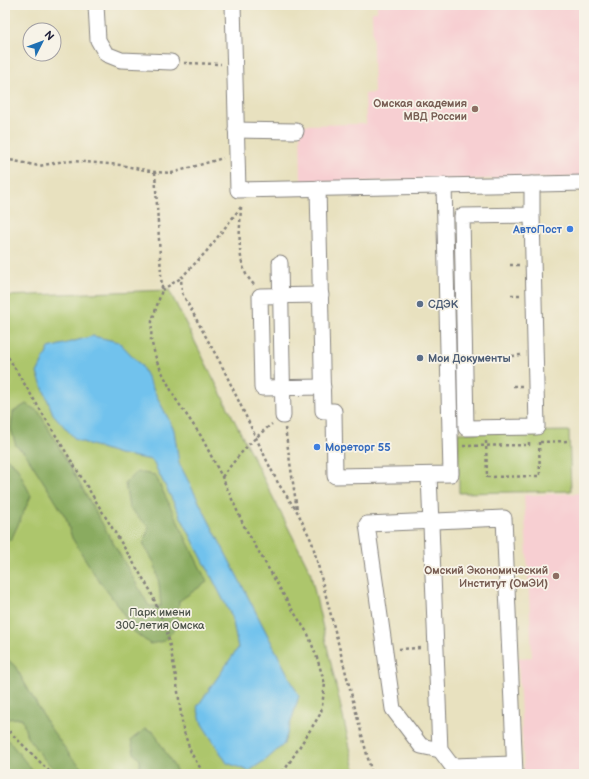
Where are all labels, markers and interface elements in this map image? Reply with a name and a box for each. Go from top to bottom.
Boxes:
north arrow [22,22,62,62]
text: N [41,28,57,43]
place label: Омская академия МВД России [373,97,467,123]
marker: Омская академия МВД России [470,104,480,114]
place label: АвтоПост [512,223,563,236]
marker: АвтоПост [565,224,575,234]
place label: СДЭК [428,298,459,311]
marker: СДЭК [415,299,425,309]
place label: Мои Документы [428,352,511,365]
marker: Мои Документы [415,353,425,363]
place label: Мореторг 55 [325,441,391,454]
marker: Мореторг 55 [312,442,322,452]
place label: Омский Экономический Институт (ОмЭИ) [424,564,548,590]
marker: Омский Экономический Институт (ОмЭИ) [551,571,561,581]
park label: Парк имени 300-летия Омска [115,606,205,632]

